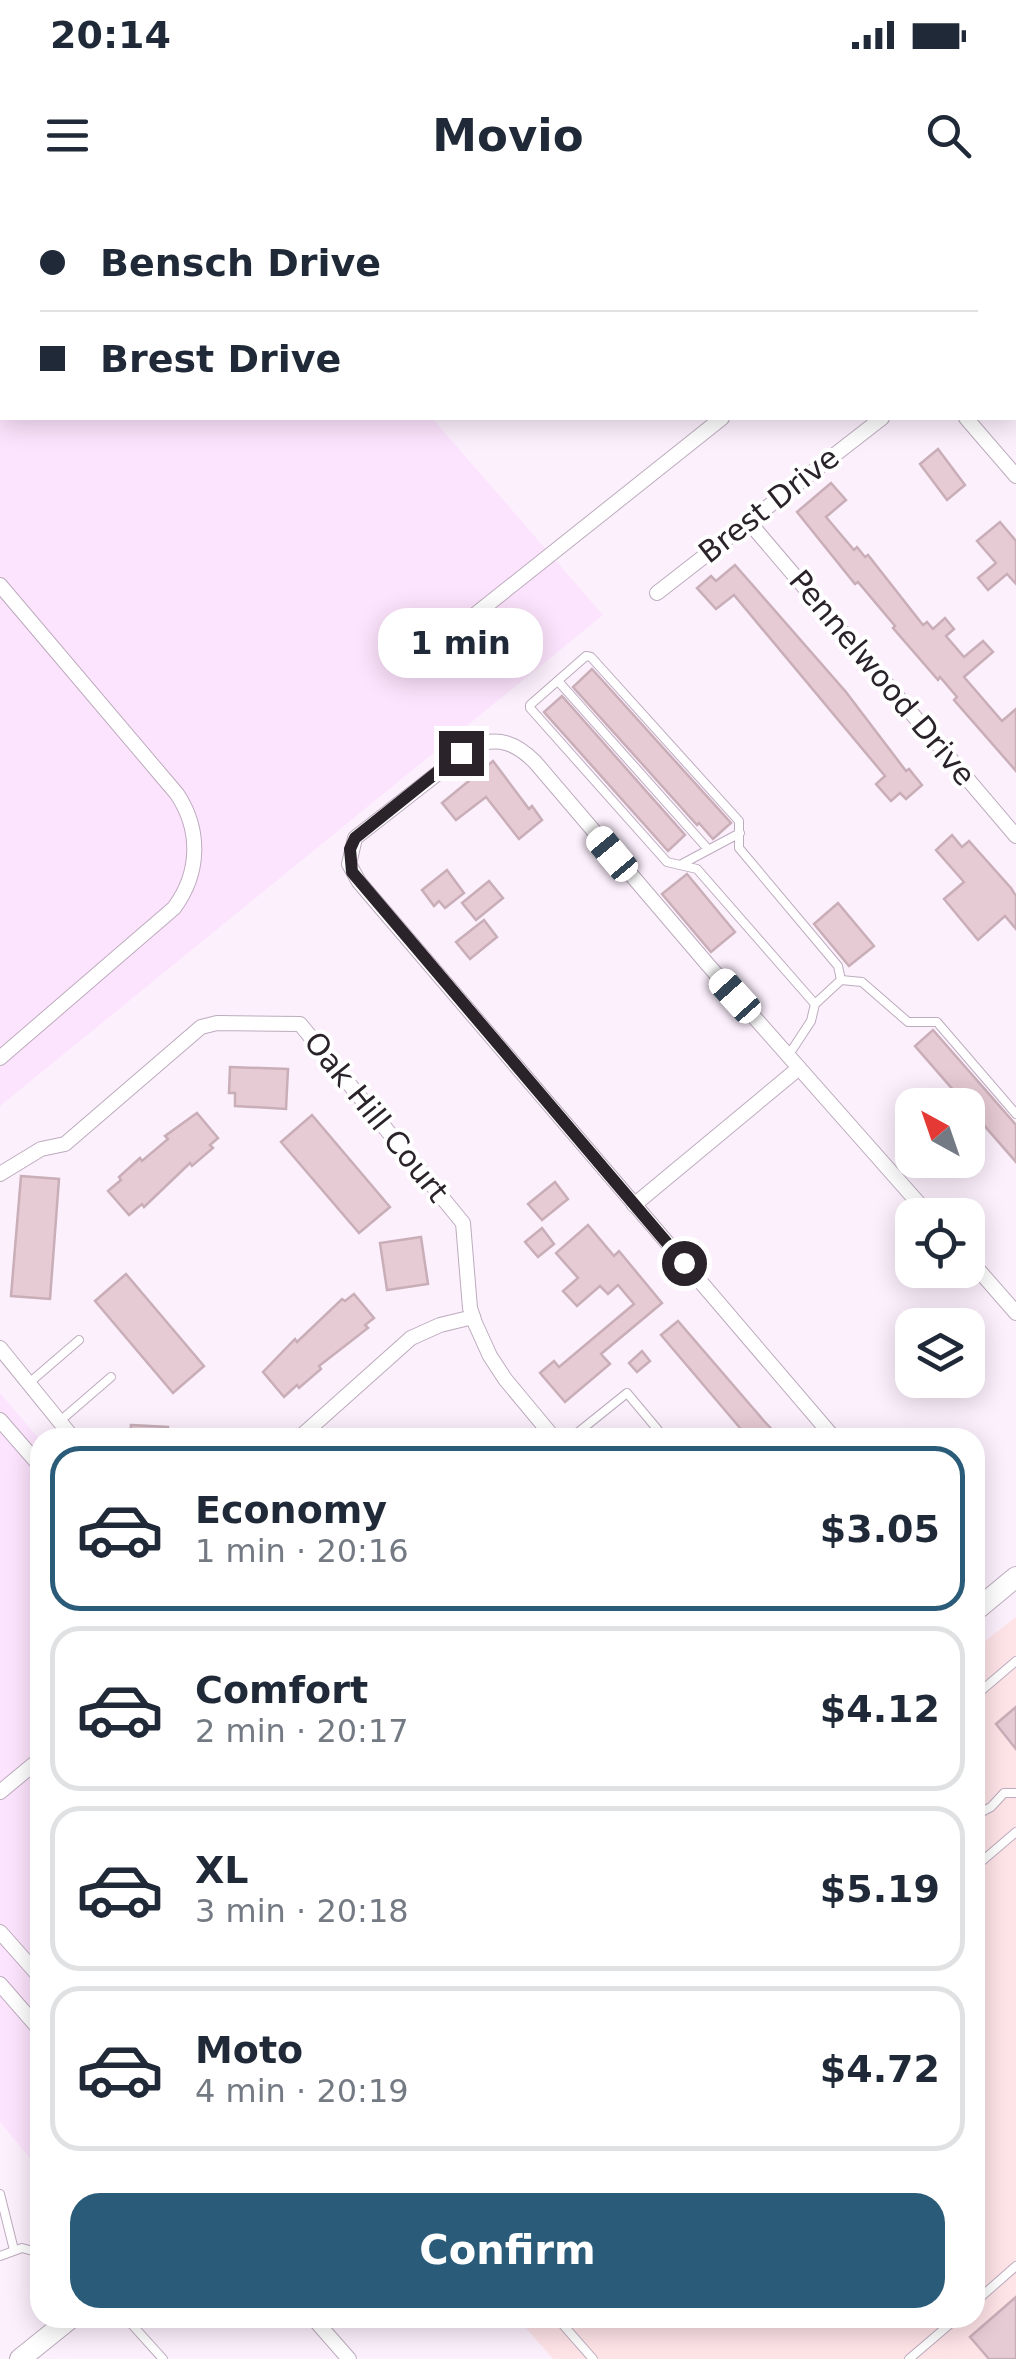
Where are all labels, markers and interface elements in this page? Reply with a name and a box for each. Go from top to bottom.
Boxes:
text: 20:14 [50,13,171,57]
icon: menu [40,108,95,163]
icon: search [921,108,976,163]
text: Movio [432,109,584,162]
text: Bensch Drive [100,241,381,285]
text: Brest Drive [100,337,341,381]
street label: Brest Drive [692,439,846,570]
street label: Pennelwood Drive [782,563,983,792]
callout: 1 min [378,608,544,678]
text: 1 min [410,624,511,662]
route end [439,731,484,776]
car [581,821,643,887]
car [704,964,766,1028]
street label: Oak Hill Court [297,1025,456,1209]
north arrow [895,1088,985,1178]
map controls [895,1088,985,1398]
button: locate [895,1198,985,1288]
route start [662,1241,707,1286]
button: layers [895,1308,985,1398]
icon: car [75,1484,165,1574]
text: Economy [195,1488,387,1532]
text: $3.05 [820,1507,940,1551]
text: 1 min · 20:16 [195,1532,409,1570]
icon: car [75,1664,165,1754]
text: Comfort [195,1668,368,1712]
text: $4.12 [820,1687,940,1731]
text: 2 min · 20:17 [195,1712,409,1750]
icon: car [75,1844,165,1934]
text: XL [195,1848,249,1892]
text: $5.19 [820,1867,940,1911]
text: 3 min · 20:18 [195,1892,409,1930]
icon: car [75,2024,165,2114]
text: Moto [195,2028,303,2072]
text: $4.72 [820,2047,940,2091]
text: 4 min · 20:19 [195,2072,409,2110]
button: Confirm [70,2193,945,2308]

